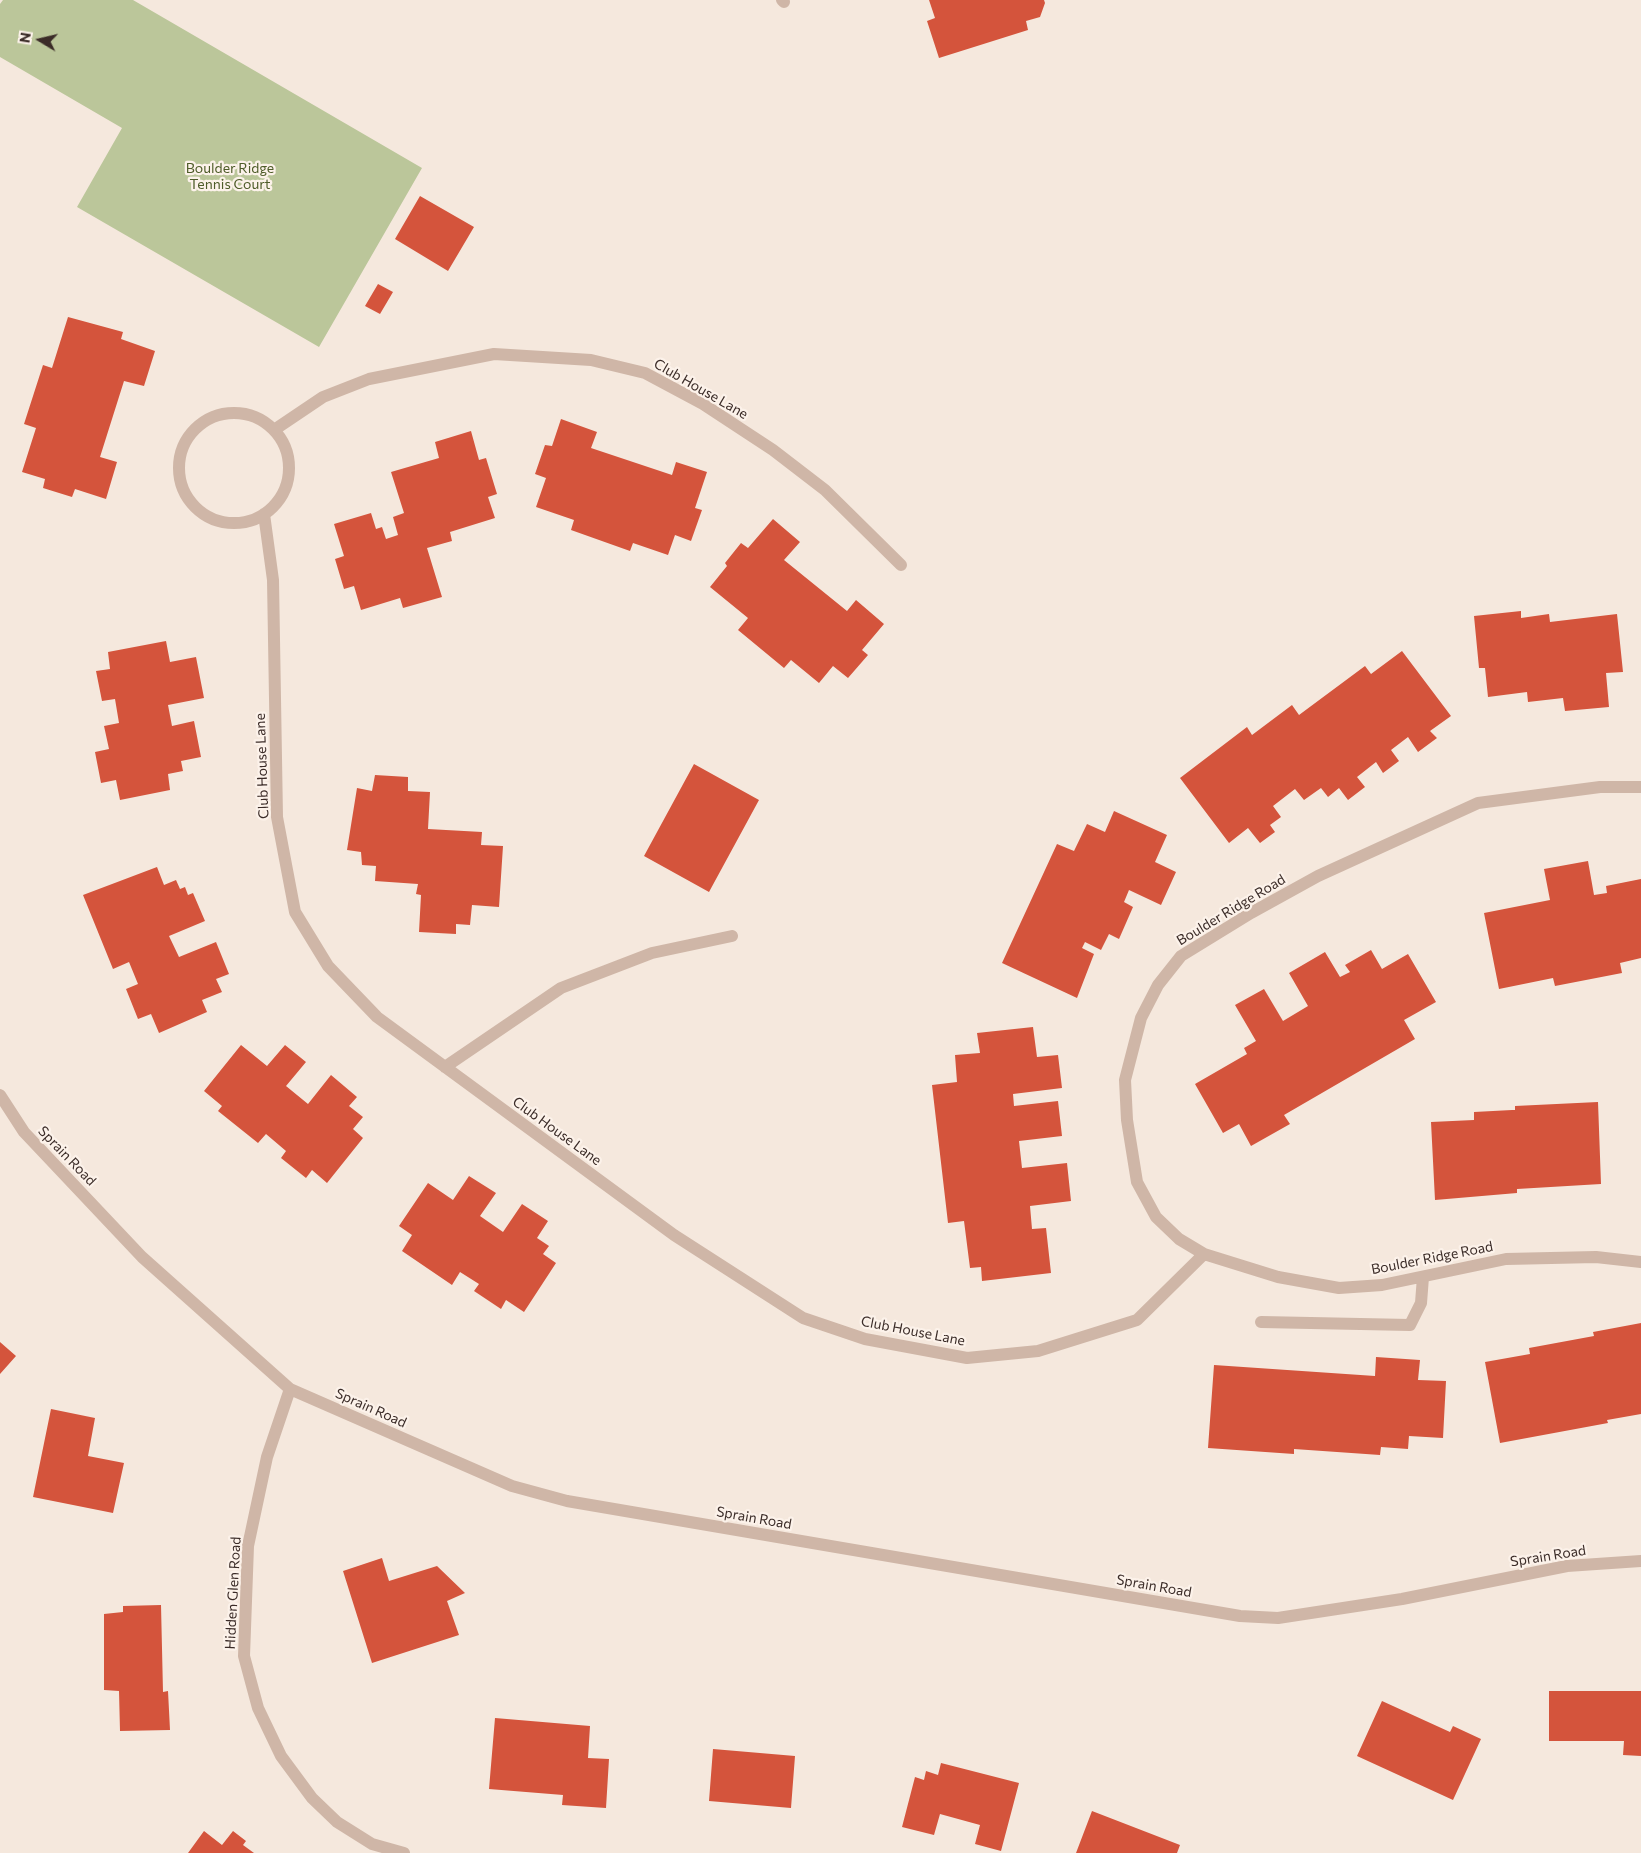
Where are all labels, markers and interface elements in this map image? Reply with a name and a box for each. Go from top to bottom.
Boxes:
north arrow [15,15,65,65]
text: N [15,31,34,44]
park label: Boulder Ridge Tennis Court [186,160,274,192]
street label: Club House Lane [651,355,751,423]
street label: Club House Lane [252,713,272,819]
street label: Boulder Ridge Road [1174,871,1288,949]
street label: Club House Lane [509,1093,605,1169]
street label: Sprain Road [34,1123,100,1189]
street label: Boulder Ridge Road [1370,1238,1494,1278]
street label: Club House Lane [859,1313,967,1349]
street label: Sprain Road [333,1385,409,1431]
street label: Sprain Road [715,1503,793,1533]
street label: Hidden Glen Road [222,1536,244,1650]
street label: Sprain Road [1509,1542,1587,1570]
street label: Sprain Road [1115,1571,1193,1601]

